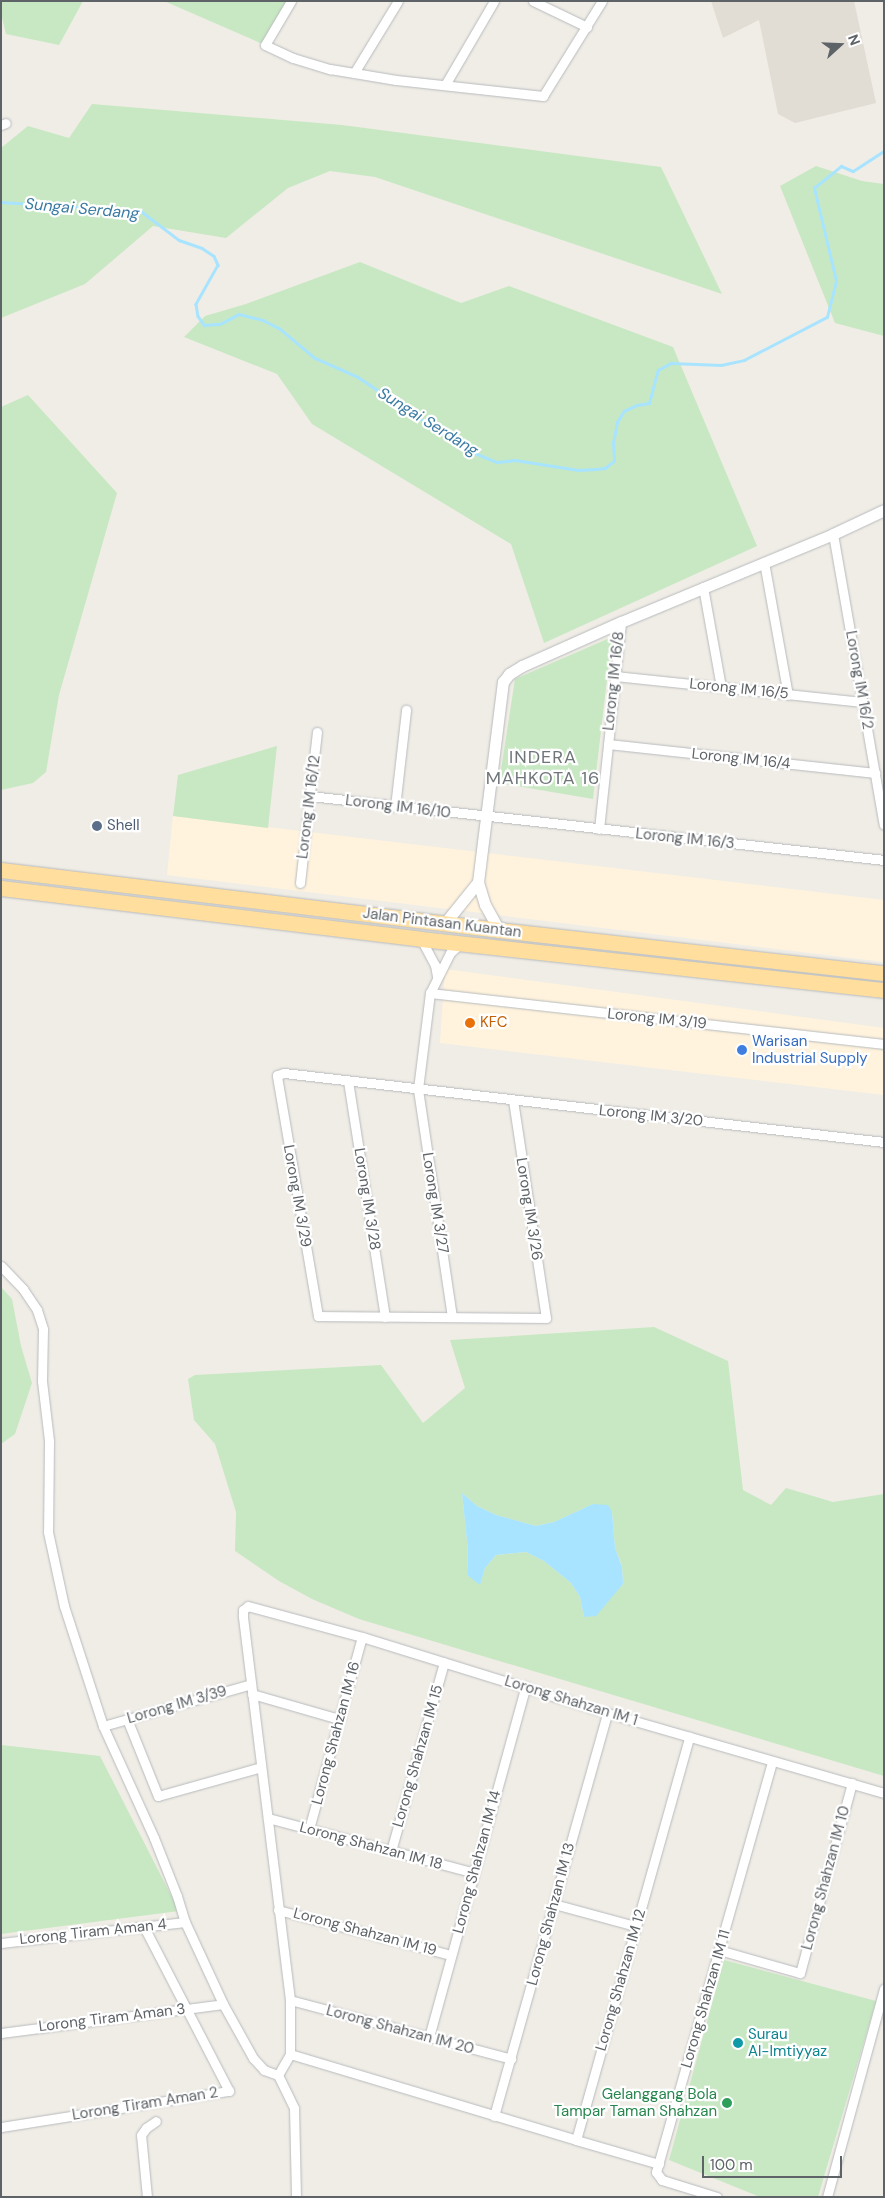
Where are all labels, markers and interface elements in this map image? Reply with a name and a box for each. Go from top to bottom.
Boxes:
north arrow [815,20,865,70]
text: N [844,32,864,48]
water label: Sungai Serdang [24,194,140,224]
water label: Sungai Serdang [374,383,482,461]
street label: Lorong IM 16/2 [841,629,877,731]
street label: Lorong IM 16/8 [600,630,628,732]
street label: Lorong IM 16/5 [688,675,790,703]
street label: Lorong IM 16/4 [691,745,791,773]
district label: INDERA MAHKOTA 16 [484,747,602,790]
street label: Lorong IM 16/12 [294,754,324,860]
street label: Lorong IM 16/10 [344,792,452,822]
place label: Shell [107,817,140,835]
marker: Shell [91,820,103,832]
street label: Lorong IM 16/3 [635,825,735,853]
street label: Jalan Pintasan Kuantan [362,904,522,942]
street label: Lorong IM 3/19 [606,1005,708,1033]
place label: KFC [480,1014,508,1032]
marker: KFC [464,1017,476,1029]
place label: Warisan Industrial Supply [752,1032,868,1067]
marker: Warisan Industrial Supply [736,1044,748,1056]
street label: Lorong IM 3/20 [598,1102,704,1130]
street label: Lorong IM 3/29 [279,1143,315,1249]
street label: Lorong IM 3/28 [350,1147,384,1251]
street label: Lorong IM 3/27 [418,1151,452,1255]
street label: Lorong IM 3/26 [512,1156,546,1262]
street label: Lorong Shahzan IM 16 [308,1659,364,1807]
street label: Lorong Shahzan IM 1 [502,1672,640,1730]
street label: Lorong IM 3/39 [125,1682,229,1728]
street label: Lorong Shahzan IM 15 [389,1683,447,1829]
street label: Lorong Shahzan IM 14 [449,1789,505,1935]
street label: Lorong Shahzan IM 10 [798,1804,854,1952]
street label: Lorong Shahzan IM 18 [298,1818,444,1874]
street label: Lorong Shahzan IM 13 [523,1841,579,1987]
street label: Lorong Shahzan IM 19 [291,1904,439,1960]
street label: Lorong Shahzan IM 12 [592,1907,650,2053]
street label: Lorong Tiram Aman 4 [19,1915,167,1949]
street label: Lorong Shahzan IM 11 [678,1928,734,2070]
street label: Lorong Tiram Aman 3 [38,2000,186,2036]
street label: Lorong Shahzan IM 20 [324,2002,476,2058]
place label: Surau Al-Imtiyyaz [748,2025,827,2060]
marker: Surau Al-Imtiyyaz [732,2037,744,2049]
street label: Lorong Tiram Aman 2 [71,2084,219,2124]
place label: Gelanggang Bola Tampar Taman Shahzan [554,2085,717,2120]
marker: Gelanggang Bola Tampar Taman Shahzan [721,2097,733,2109]
scale bar [705,2146,845,2178]
text: 100 m [710,2155,753,2175]

